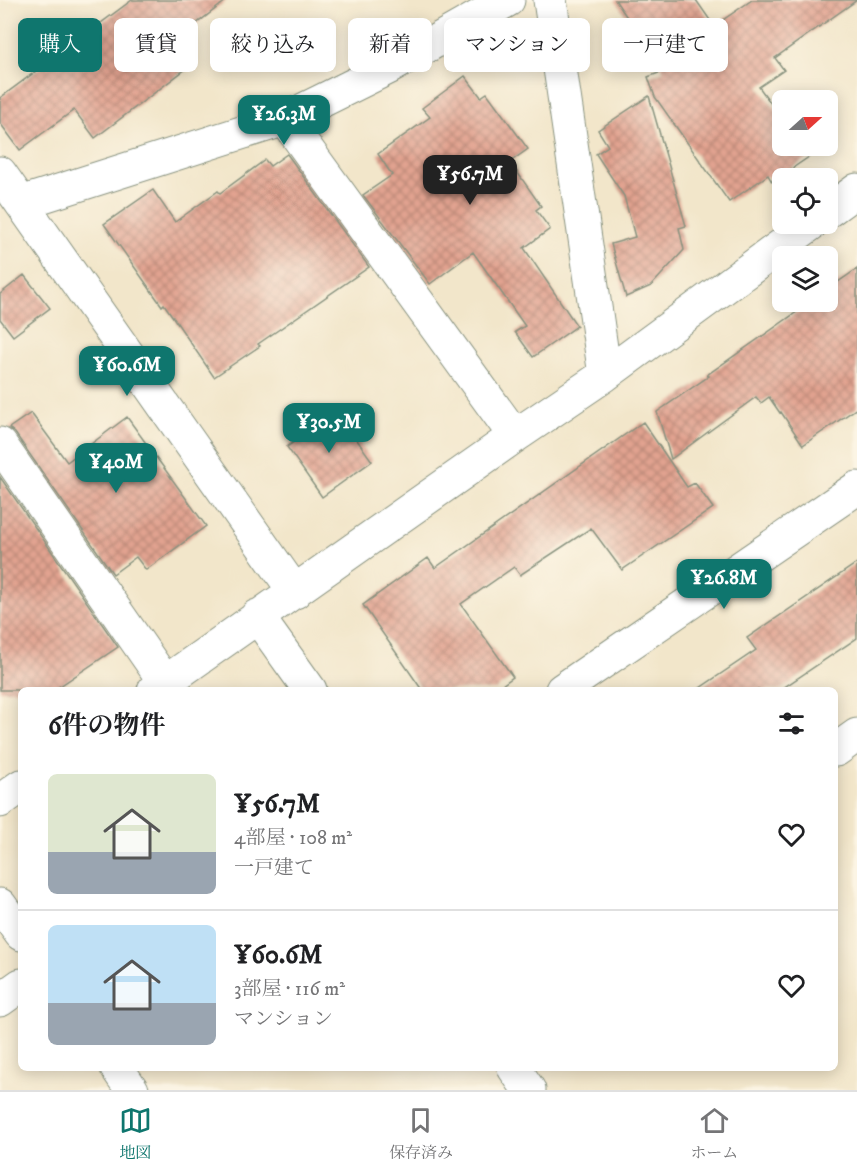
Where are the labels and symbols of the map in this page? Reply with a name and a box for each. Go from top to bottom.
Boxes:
north arrow [772,90,838,156]
pin: ¥26.3M [235,95,333,146]
pin: ¥56.7M [421,155,519,206]
pin: ¥60.6M [78,346,176,397]
pin: ¥30.5M [280,403,378,454]
pin: ¥40M [80,443,152,494]
pin: ¥26.8M [675,559,773,610]

